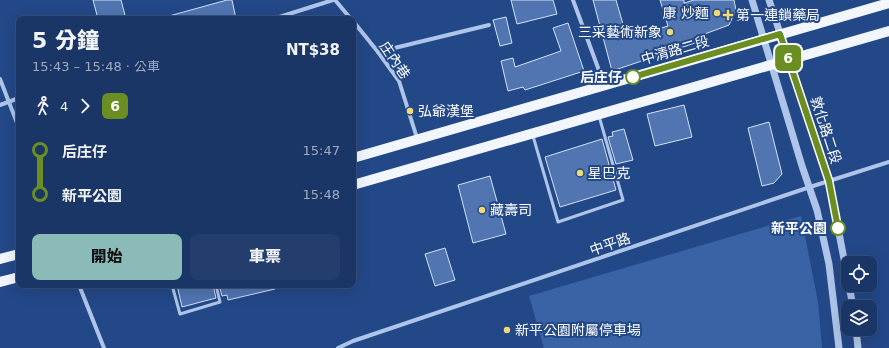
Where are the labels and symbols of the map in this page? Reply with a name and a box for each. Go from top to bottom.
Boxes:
place label: 康 炒麵 [663,5,709,21]
place label: 第一連鎖藥局 [736,7,820,23]
marker: 康 炒麵 [712,8,722,18]
marker: 第一連鎖藥局 [723,10,733,20]
place label: 三采藝術新象 [578,24,662,40]
marker: 三采藝術新象 [665,27,675,37]
street label: 中清路二段 [639,33,711,67]
street label: 庄內巷 [377,38,413,82]
line badge: 6 [775,45,801,71]
place label: 后庄仔 [580,69,622,85]
marker: 后庄仔 [625,69,641,85]
street label: 敦化路二段 [808,94,844,166]
place label: 弘爺漢堡 [418,103,474,119]
marker: 弘爺漢堡 [405,106,415,116]
place label: 星巴克 [588,165,630,181]
marker: 星巴克 [575,168,585,178]
place label: 藏壽司 [490,202,532,218]
marker: 藏壽司 [477,205,487,215]
place label: 新平公園 [771,220,827,236]
marker: 新平公園 [830,220,846,236]
street label: 中平路 [588,230,632,258]
place label: 新平公園附屬停車場 [515,322,641,338]
marker: 新平公園附屬停車場 [502,325,512,335]

